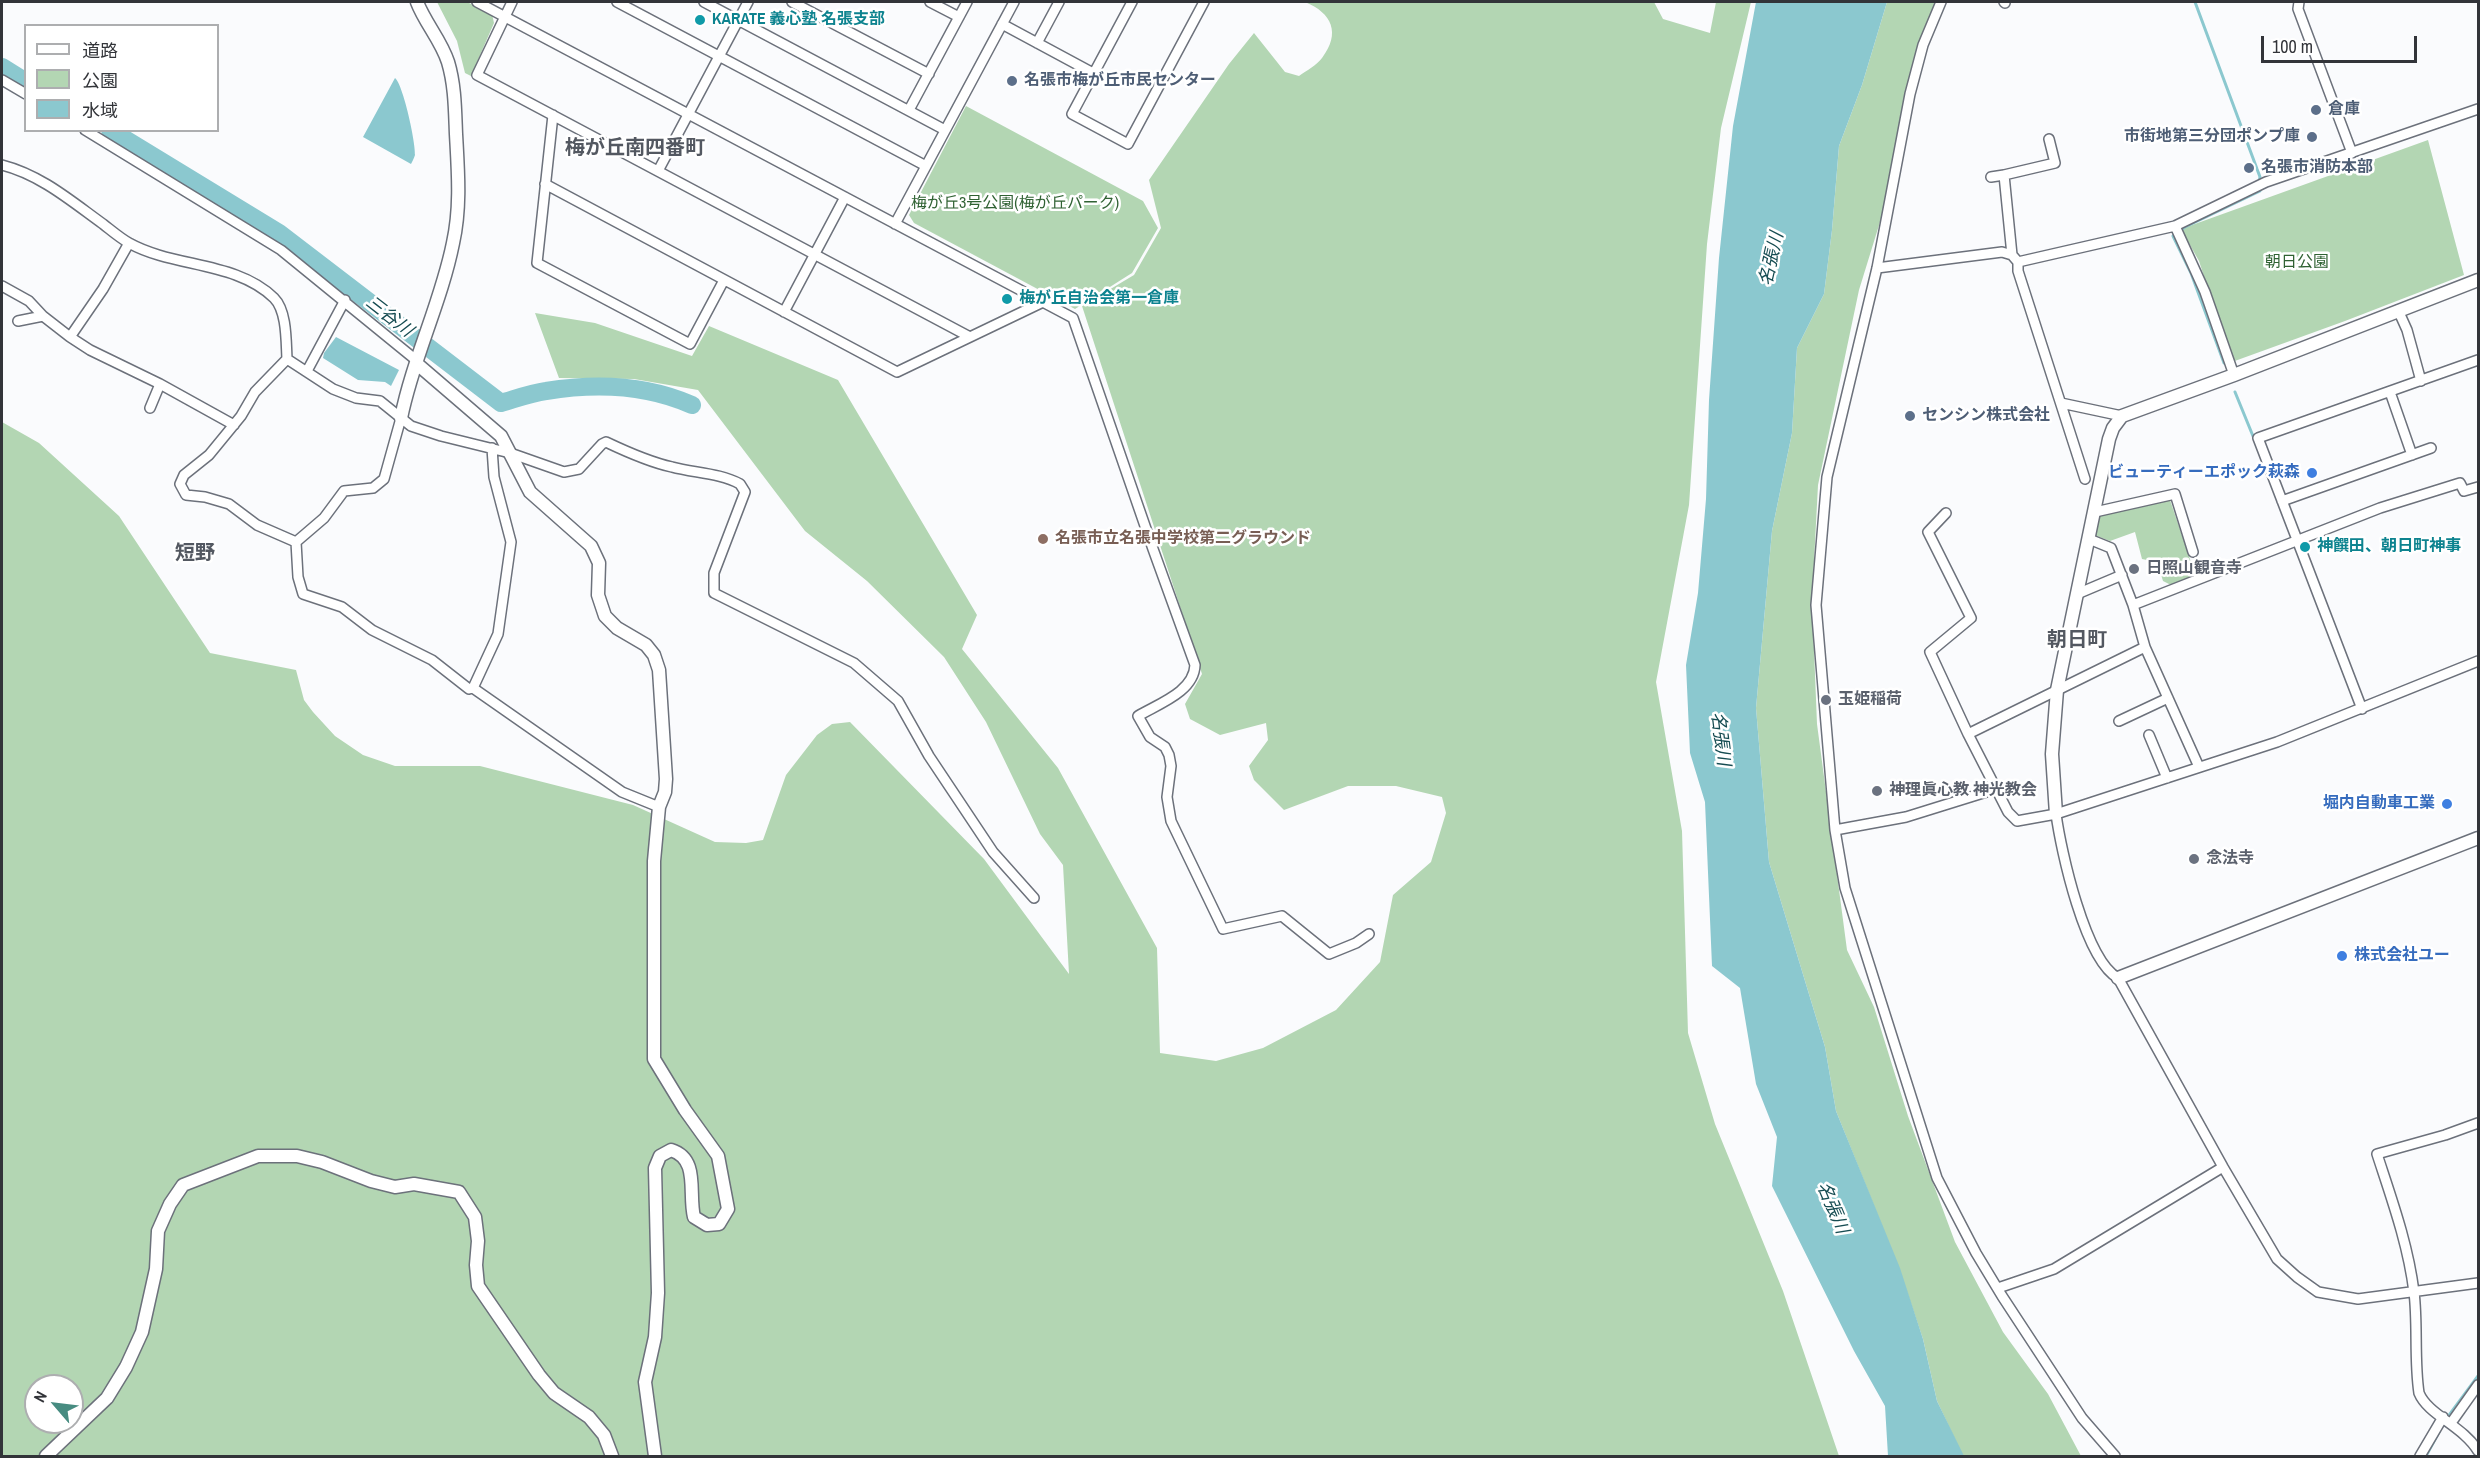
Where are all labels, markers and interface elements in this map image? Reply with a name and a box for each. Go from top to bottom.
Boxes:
place label: KARATE 義心塾 名張支部 [712,10,885,30]
marker: KARATE 義心塾 名張支部 [693,13,707,27]
legend [24,24,219,132]
scale bar [2264,24,2420,62]
text: 100 m [2272,34,2313,59]
text: 道路 [82,38,118,63]
text: 公園 [82,68,118,93]
place label: 名張市梅が丘市民センター [1024,71,1216,91]
marker: 名張市梅が丘市民センター [1005,74,1019,88]
text: 水域 [82,98,118,123]
place label: 倉庫 [2328,100,2360,120]
marker: 倉庫 [2309,103,2323,117]
place label: 市街地第三分団ポンプ庫 [2124,127,2300,147]
marker: 市街地第三分団ポンプ庫 [2305,130,2319,144]
district label: 梅が丘南四番町 [565,137,705,161]
place label: 名張市消防本部 [2261,158,2373,178]
marker: 名張市消防本部 [2242,161,2256,175]
park label: 梅が丘3号公園(梅が丘パーク) [911,194,1119,214]
water label: 名張川 [1755,230,1789,288]
park label: 朝日公園 [2265,253,2329,273]
place label: 梅が丘自治会第一倉庫 [1019,289,1179,309]
water label: 三谷川 [361,292,417,342]
marker: 梅が丘自治会第一倉庫 [1000,292,1014,306]
place label: センシン株式会社 [1922,406,2050,426]
marker: センシン株式会社 [1903,409,1917,423]
place label: ビューティーエポック萩森 [2108,463,2300,483]
marker: ビューティーエポック萩森 [2305,466,2319,480]
place label: 名張市立名張中学校第二グラウンド [1055,529,1311,549]
marker: 名張市立名張中学校第二グラウンド [1036,532,1050,546]
place label: 神饌田、朝日町神事 [2317,537,2461,557]
marker: 神饌田、朝日町神事 [2298,540,2312,554]
district label: 短野 [175,542,215,566]
place label: 日照山観音寺 [2146,559,2242,579]
marker: 日照山観音寺 [2127,562,2141,576]
district label: 朝日町 [2047,629,2107,653]
place label: 玉姫稲荷 [1838,690,1902,710]
marker: 玉姫稲荷 [1819,693,1833,707]
water label: 名張川 [1706,711,1734,767]
place label: 神理眞心教 神光教会 [1889,781,2037,801]
marker: 神理眞心教 神光教会 [1870,784,1884,798]
place label: 堀内自動車工業 [2323,794,2435,814]
marker: 堀内自動車工業 [2440,797,2454,811]
place label: 念法寺 [2206,849,2254,869]
marker: 念法寺 [2187,852,2201,866]
place label: 株式会社ユー [2354,946,2450,966]
marker: 株式会社ユー [2335,949,2349,963]
water label: 名張川 [1812,1179,1852,1237]
north arrow [24,1374,84,1434]
text: N [28,1387,52,1406]

